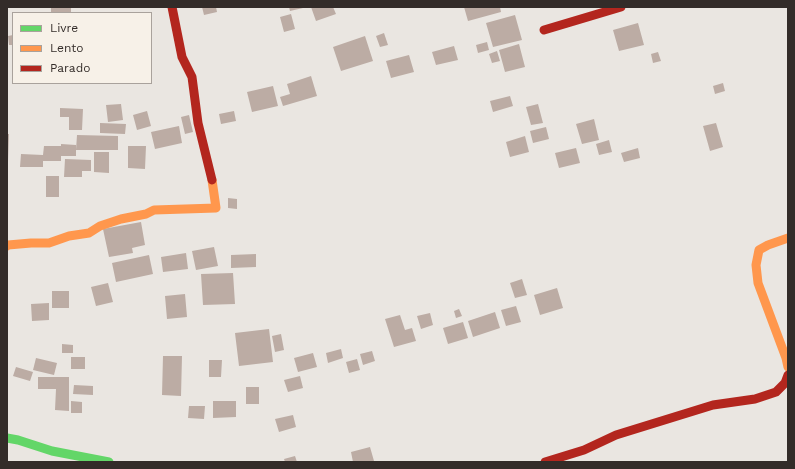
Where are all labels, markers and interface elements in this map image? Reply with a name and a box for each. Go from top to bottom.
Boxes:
legend [12,12,152,84]
text: Livre [50,21,78,35]
text: Lento [50,41,84,55]
text: Parado [50,61,90,75]

